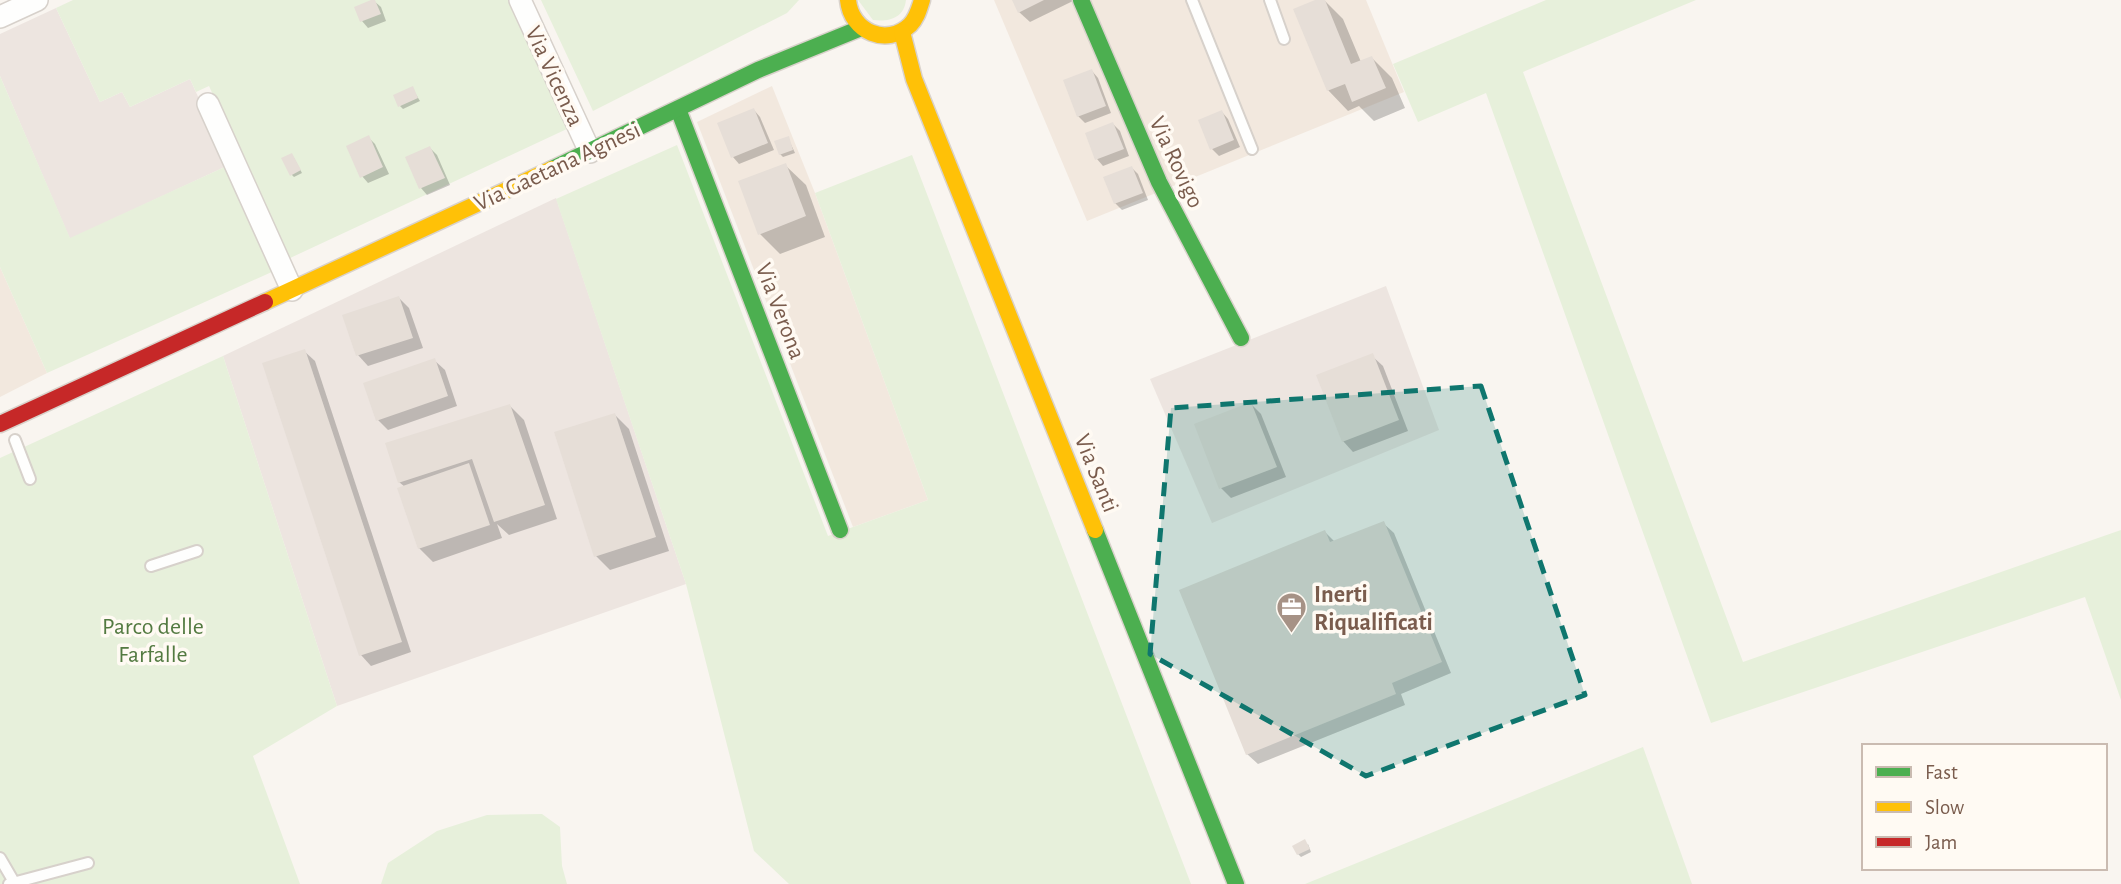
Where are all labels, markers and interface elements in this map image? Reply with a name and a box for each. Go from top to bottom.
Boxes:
street label: Via Vicenza [521,23,588,130]
street label: Via Rovigo [1145,113,1208,212]
street label: Via Gaetana Agnesi [471,118,644,216]
street label: Via Verona [751,260,809,363]
street label: Via Santi [1070,431,1123,516]
place label: Inerti Riqualificati [1314,583,1433,635]
office icon: Inerti Riqualificati [1274,591,1308,635]
park label: Parco delle Farfalle [102,615,204,667]
legend [1862,744,2107,870]
text: Fast [1925,762,1958,783]
text: Slow [1925,797,1964,818]
text: Jam [1925,832,1957,853]

